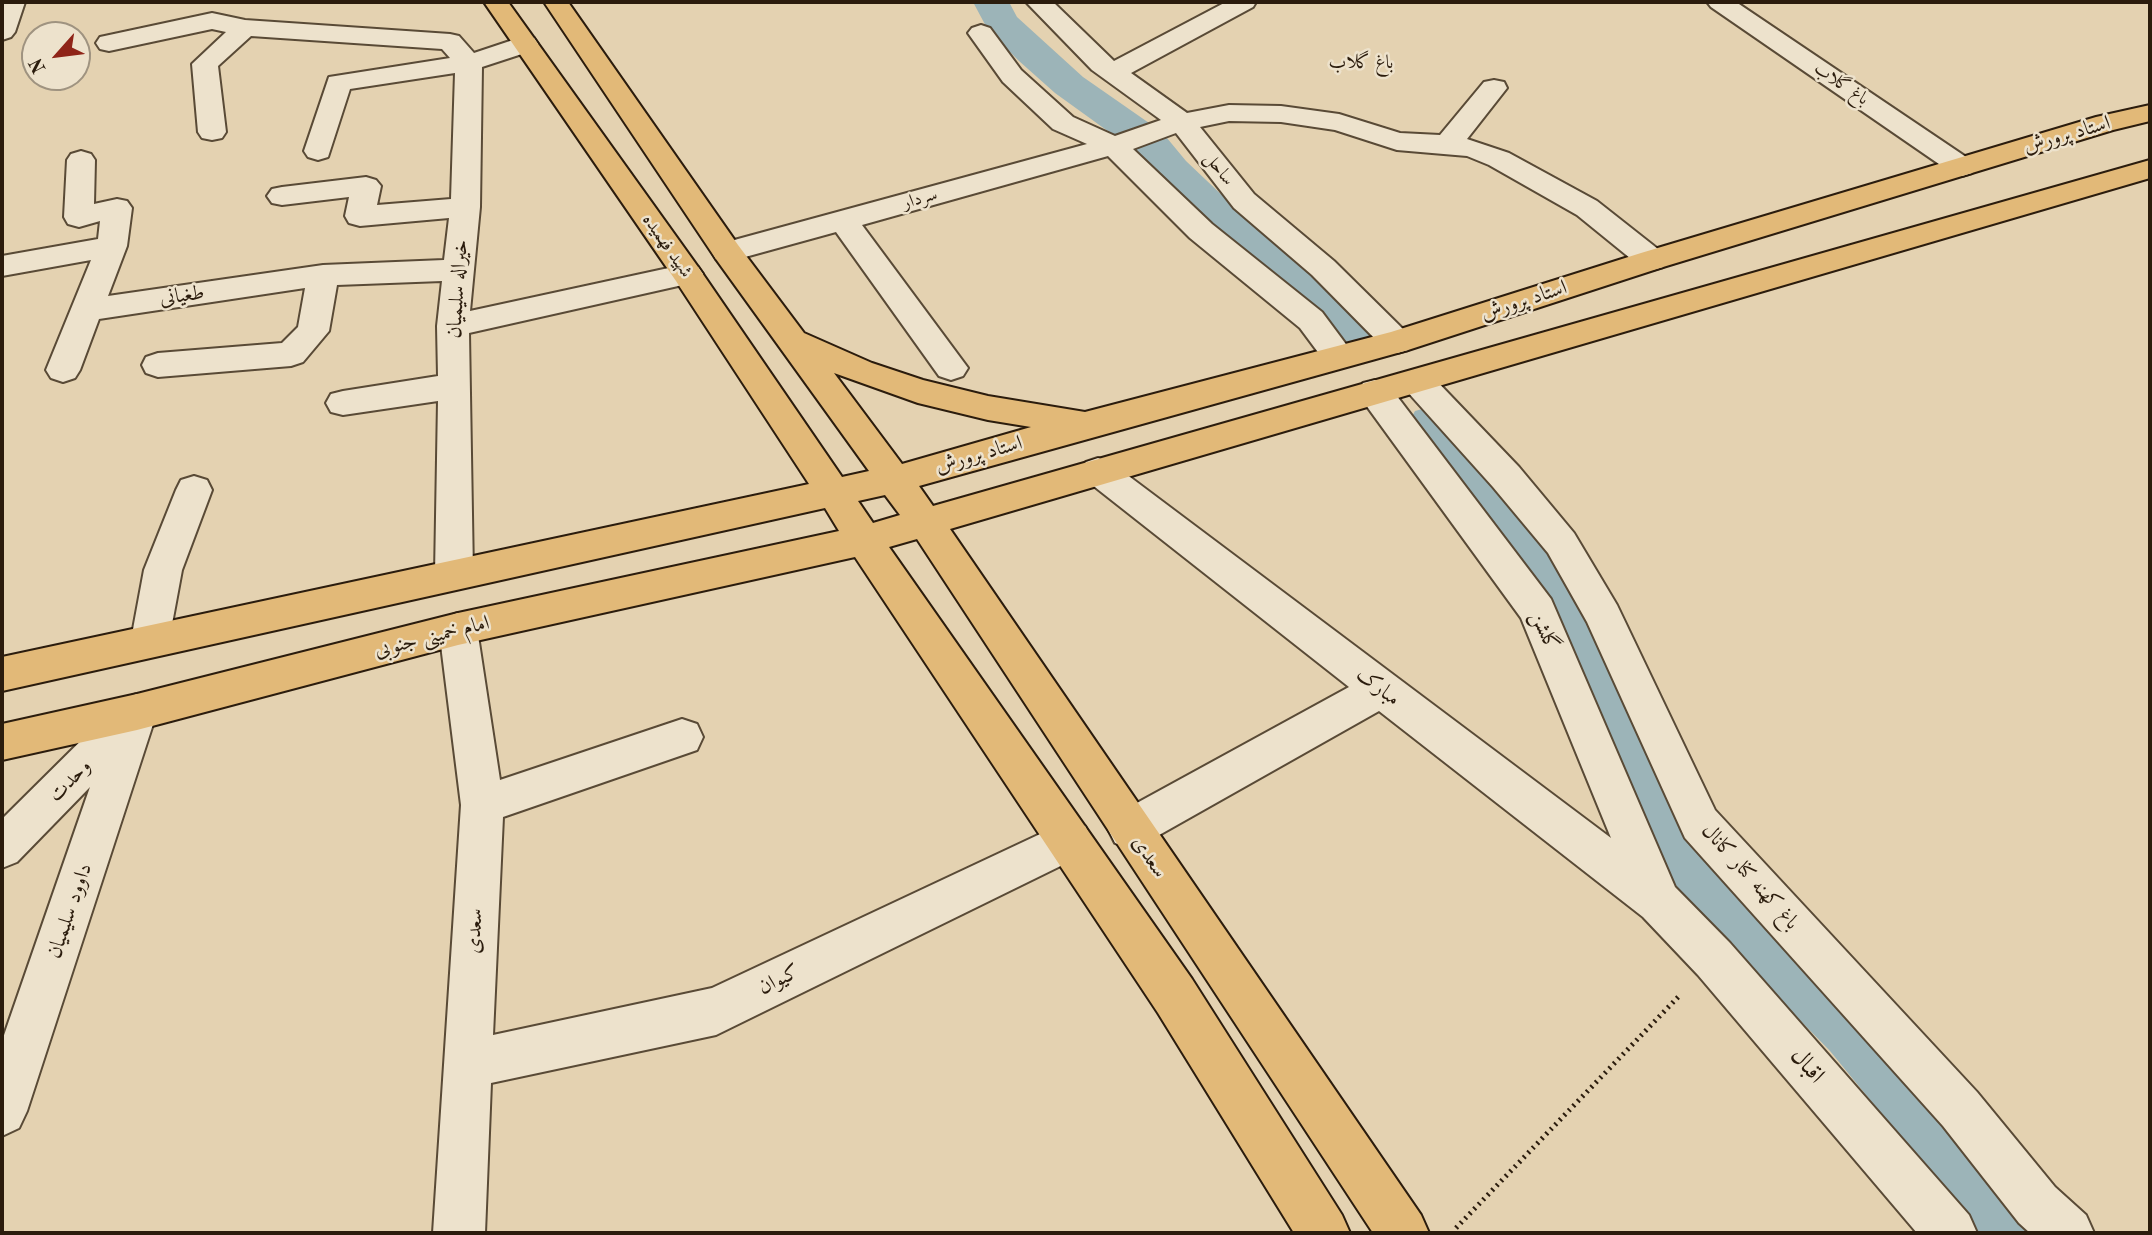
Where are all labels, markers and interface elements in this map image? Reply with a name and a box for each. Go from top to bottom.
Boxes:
north arrow [21,21,91,91]
district label: باغ گلاب [1329,52,1393,74]
text: N [27,54,51,76]
street label: باغ گلاب [1809,58,1873,110]
street label: استاد پرورش [2021,111,2113,159]
street label: ساحل [1199,148,1239,190]
street label: سردار [900,184,940,214]
street label: شهید فهمیده [637,210,697,282]
street label: خیراله سلیمیان [442,239,474,339]
street label: استاد پرورش [1478,275,1570,327]
street label: طغیانی [158,280,206,312]
street label: استاد پرورش [933,431,1025,479]
street label: گلشن [1524,607,1564,655]
street label: امام خمینی جنوبی [372,611,492,663]
street label: مبارک [1351,662,1405,712]
street label: وحدت [43,754,97,808]
street label: باغ کهنه کنار کانال [1696,819,1804,935]
street label: سعدی [1126,831,1172,883]
street label: داوود سلیمیان [42,860,98,962]
street label: سعدی [461,908,489,954]
street label: کیوان [754,959,804,1001]
street label: اقبال [1784,1042,1830,1090]

